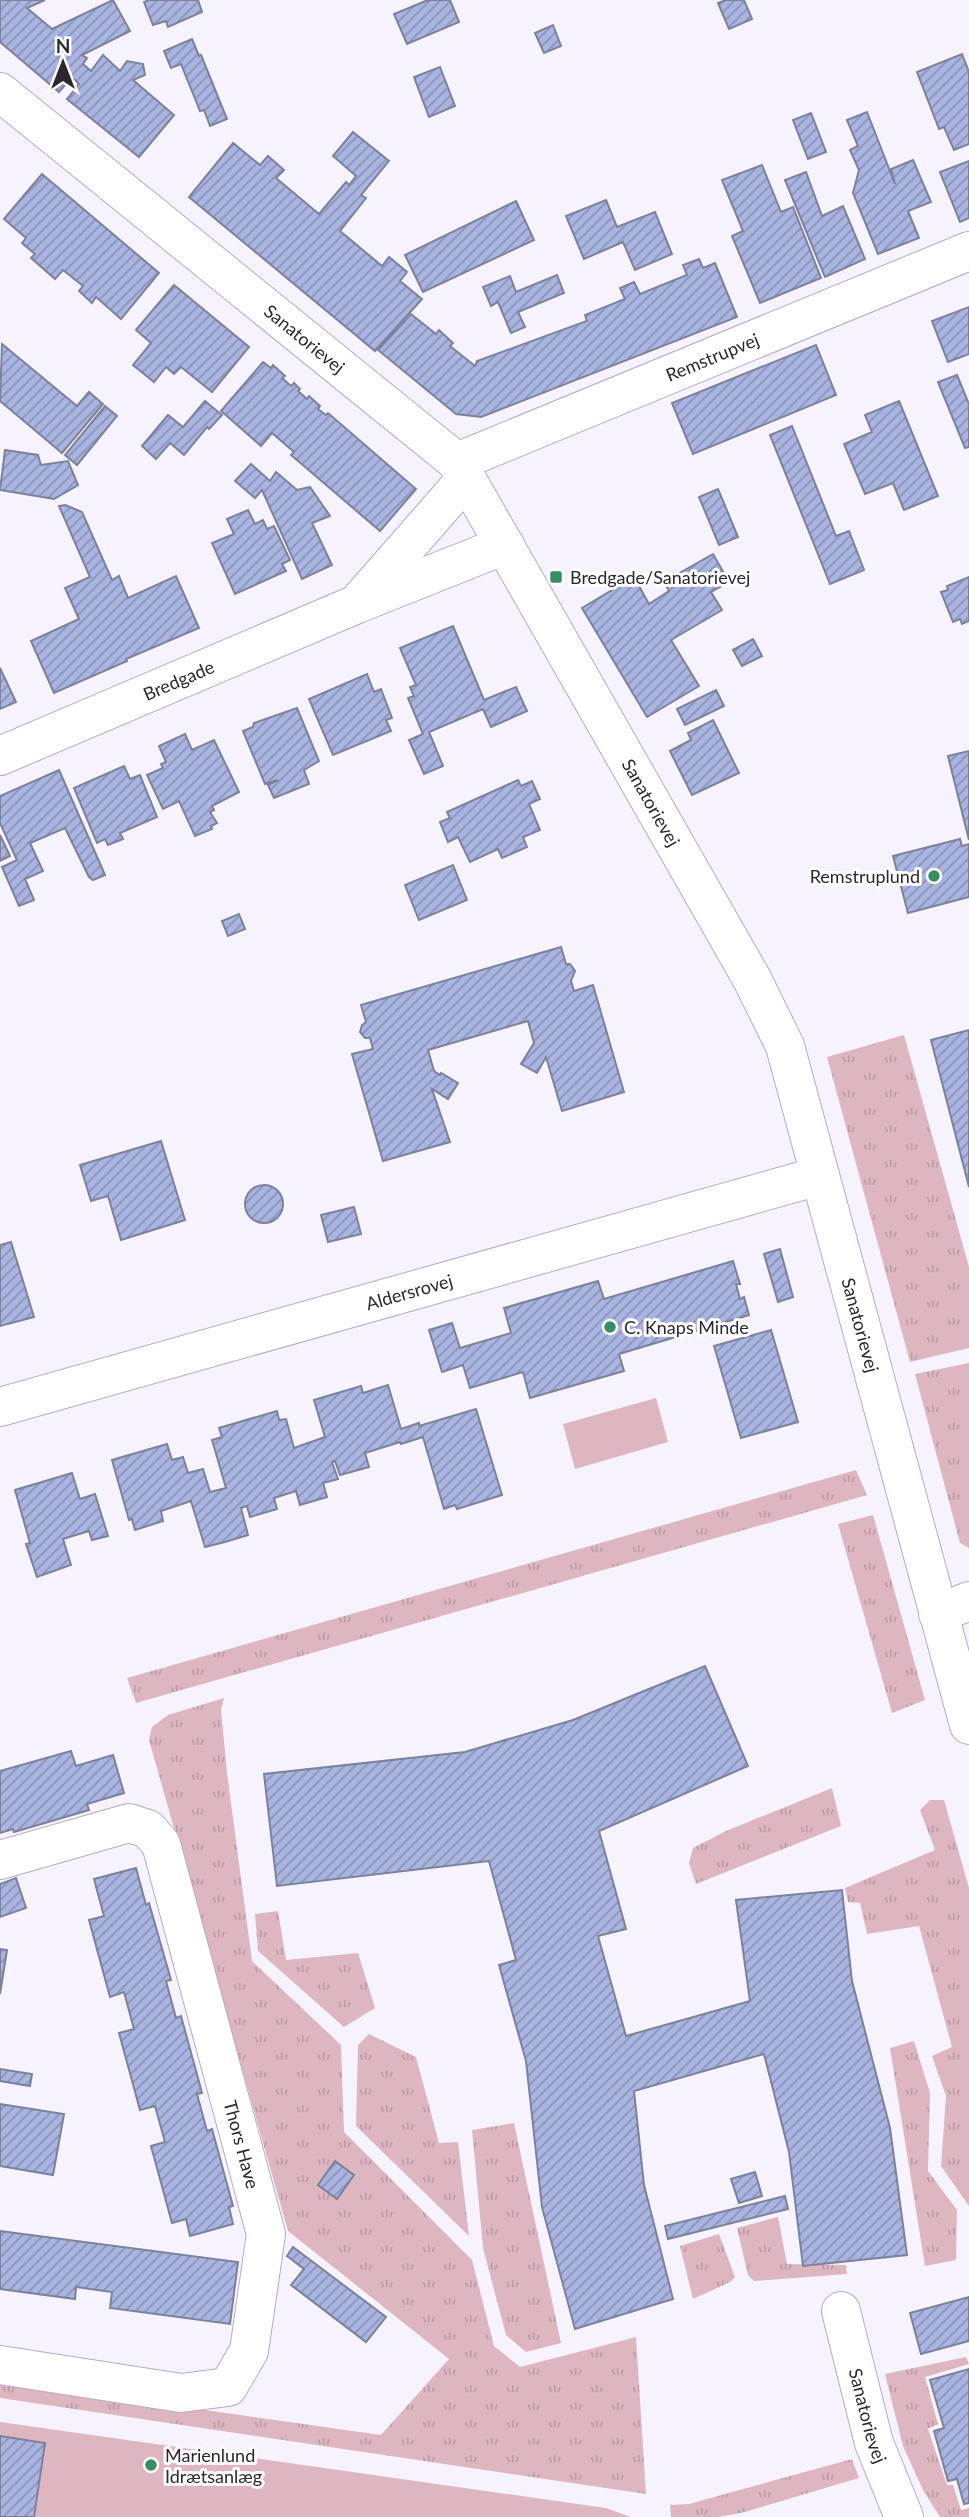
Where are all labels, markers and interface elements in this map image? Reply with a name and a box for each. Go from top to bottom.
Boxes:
north arrow [28,28,98,98]
text: N [56,34,70,57]
street label: Sanatorievej [260,300,349,378]
street label: Remstrupvej [662,328,762,386]
place label: Bredgade/Sanatorievej [570,566,750,588]
marker: Bredgade/Sanatorievej [548,569,564,585]
street label: Bredgade [140,655,217,705]
street label: Sanatorievej [618,755,685,850]
place label: Remstruplund [810,865,920,887]
marker: Remstruplund [926,868,942,884]
street label: Aldersrovej [363,1269,455,1314]
street label: Sanatorievej [837,1275,884,1375]
place label: C. Knaps Minde [624,1316,749,1338]
marker: C. Knaps Minde [602,1319,618,1335]
street label: Thors Have [219,2098,264,2191]
street label: Sanatorievej [845,2366,892,2466]
place label: Marienlund Idrætsanlæg [165,2444,262,2487]
marker: Marienlund Idrætsanlæg [143,2457,159,2473]

